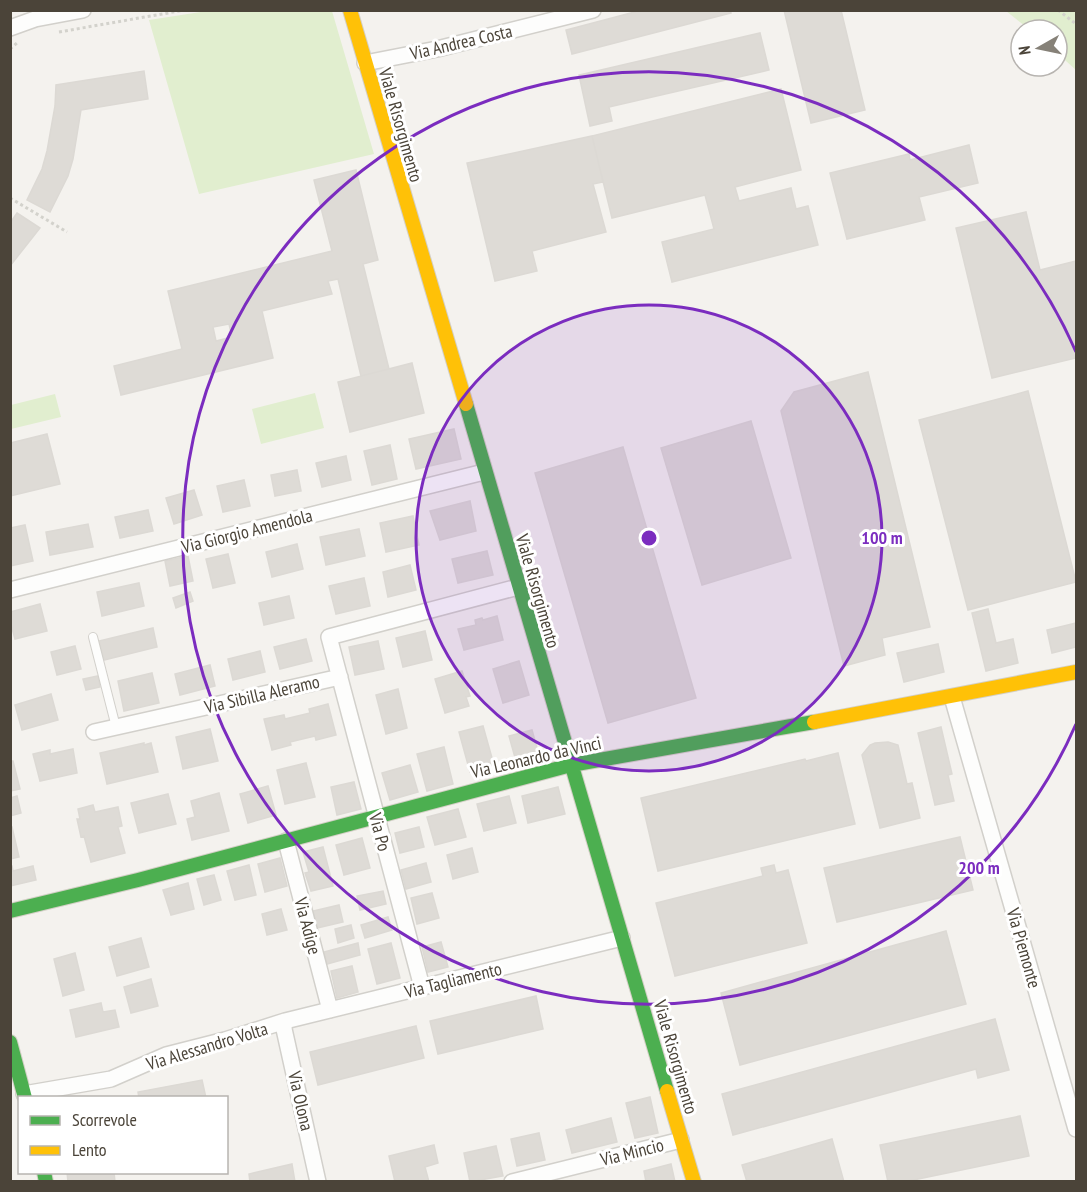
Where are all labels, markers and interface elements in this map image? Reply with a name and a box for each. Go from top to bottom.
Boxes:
north arrow [1009,18,1069,78]
street label: Via Andrea Costa [407,19,514,65]
text: N [1014,45,1035,56]
street label: Viale Risorgimento [373,64,428,185]
street label: Via Giorgio Amendola [178,504,315,559]
text: 100 m [861,526,903,549]
centre of rings [639,528,659,548]
street label: Viale Risorgimento [510,530,565,651]
street label: Via Sibilla Aleramo [201,670,322,719]
street label: Via Leonardo da Vinci [468,731,604,783]
street label: Via Po [364,809,396,854]
text: 200 m [958,856,1000,879]
street label: Via Adige [289,894,327,957]
street label: Via Piemonte [1001,904,1046,991]
street label: Via Tagliamento [401,957,504,1003]
street label: Viale Risorgimento [648,996,703,1117]
street label: Via Alessandro Volta [143,1017,270,1076]
street label: Via Olona [283,1068,319,1133]
legend [18,1096,228,1174]
text: Scorrevole [72,1108,137,1131]
street label: Via Mincio [597,1133,666,1171]
text: Lento [72,1138,107,1161]

